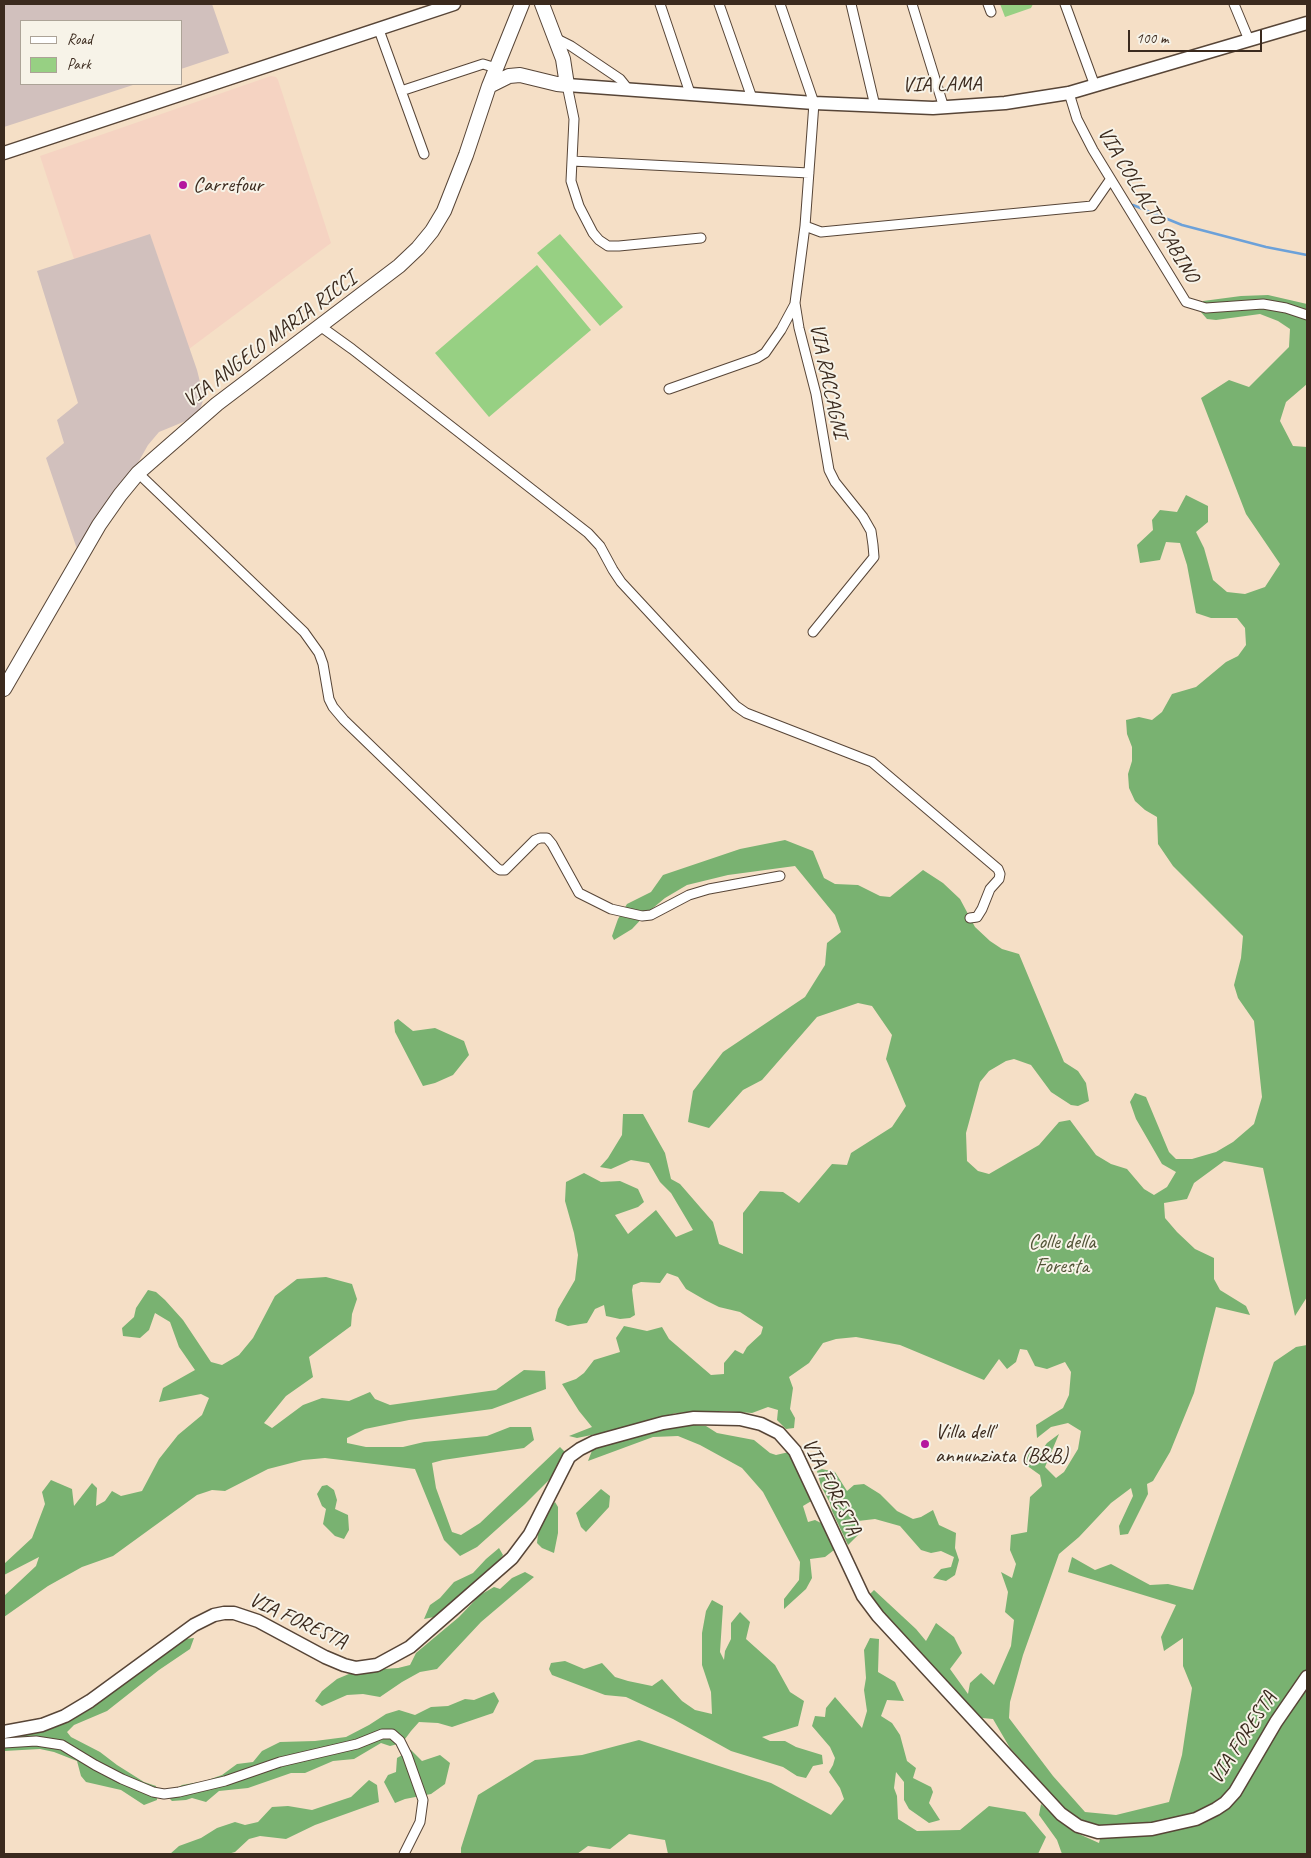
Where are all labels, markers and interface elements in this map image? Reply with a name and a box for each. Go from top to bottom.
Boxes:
legend [20,20,182,85]
scale bar [1131,20,1265,52]
text: 100 m [1136,29,1168,48]
text: Road [67,30,92,49]
text: Park [67,55,91,74]
street label: VIA LAMA [902,72,982,98]
street label: VIA COLLALTO SABINO [1092,123,1204,287]
place label: Carrefour [193,172,263,198]
marker: Carrefour [177,179,189,191]
street label: VIA ANGELO MARIA RICCI [178,267,362,413]
street label: VIA RACCAGNI [804,322,852,440]
park label: Colle della Foresta [1029,1229,1095,1279]
place label: Villa dell' annunziata (B&B) [935,1419,1068,1469]
street label: VIA FORESTA [796,1434,866,1540]
marker: Villa dell' annunziata (B&B) [919,1438,931,1450]
street label: VIA FORESTA [245,1587,351,1655]
street label: VIA FORESTA [1204,1687,1282,1789]

